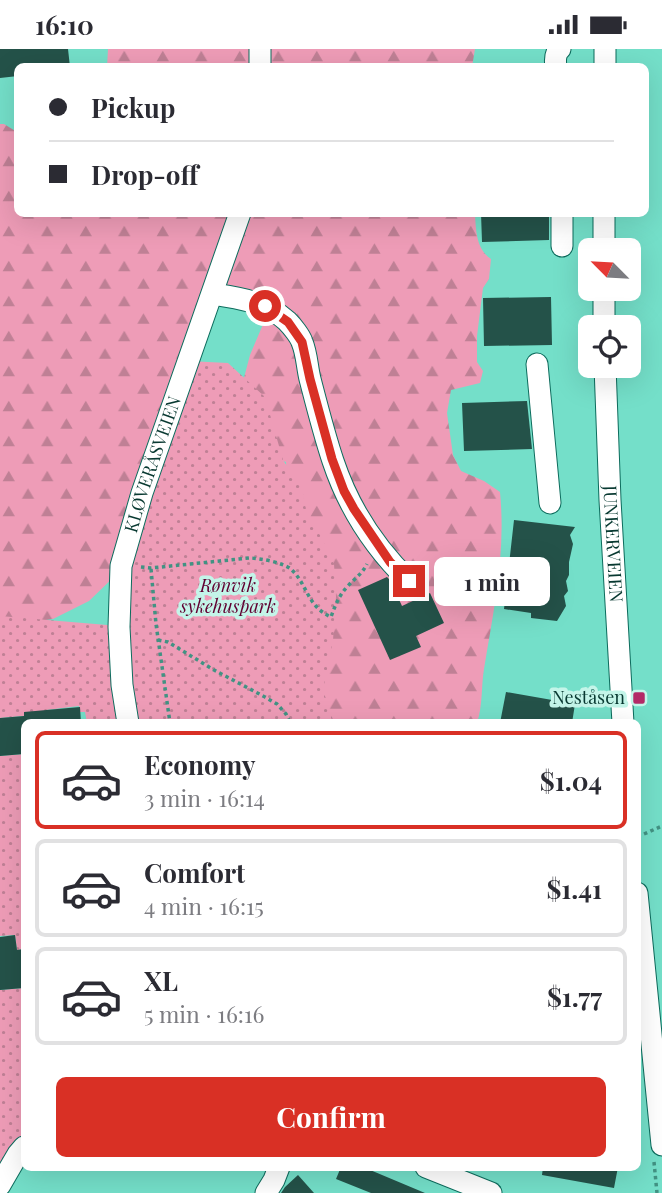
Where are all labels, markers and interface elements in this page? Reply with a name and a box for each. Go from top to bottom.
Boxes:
text: 16:10 [35,7,94,42]
text: Pickup [91,90,175,125]
text: Drop-off [91,157,198,192]
north arrow [578,238,640,301]
map controls [578,238,641,378]
route start [249,290,281,322]
button: locate [578,315,641,378]
street label: KLØVERÅSVEIEN [118,392,186,535]
street label: JUNKERVEIEN [598,484,629,603]
callout: 1 min [434,557,549,605]
route end [393,565,425,597]
text: 1 min [464,566,520,597]
park label: Rønvik sykehuspark [179,573,276,618]
place label: Neståsen [552,685,625,709]
marker: Neståsen [631,690,647,706]
text: Economy [144,747,255,782]
icon: car [60,749,123,812]
text: $1.04 [540,763,602,798]
text: 3 min · 16:14 [144,782,265,813]
text: Comfort [144,855,245,890]
icon: car [60,857,123,920]
text: $1.41 [546,871,602,906]
text: 4 min · 16:15 [144,890,264,921]
text: XL [144,963,178,998]
icon: car [60,965,123,1028]
text: $1.77 [547,979,602,1014]
text: 5 min · 16:16 [144,998,264,1029]
button: Confirm [56,1077,606,1157]

